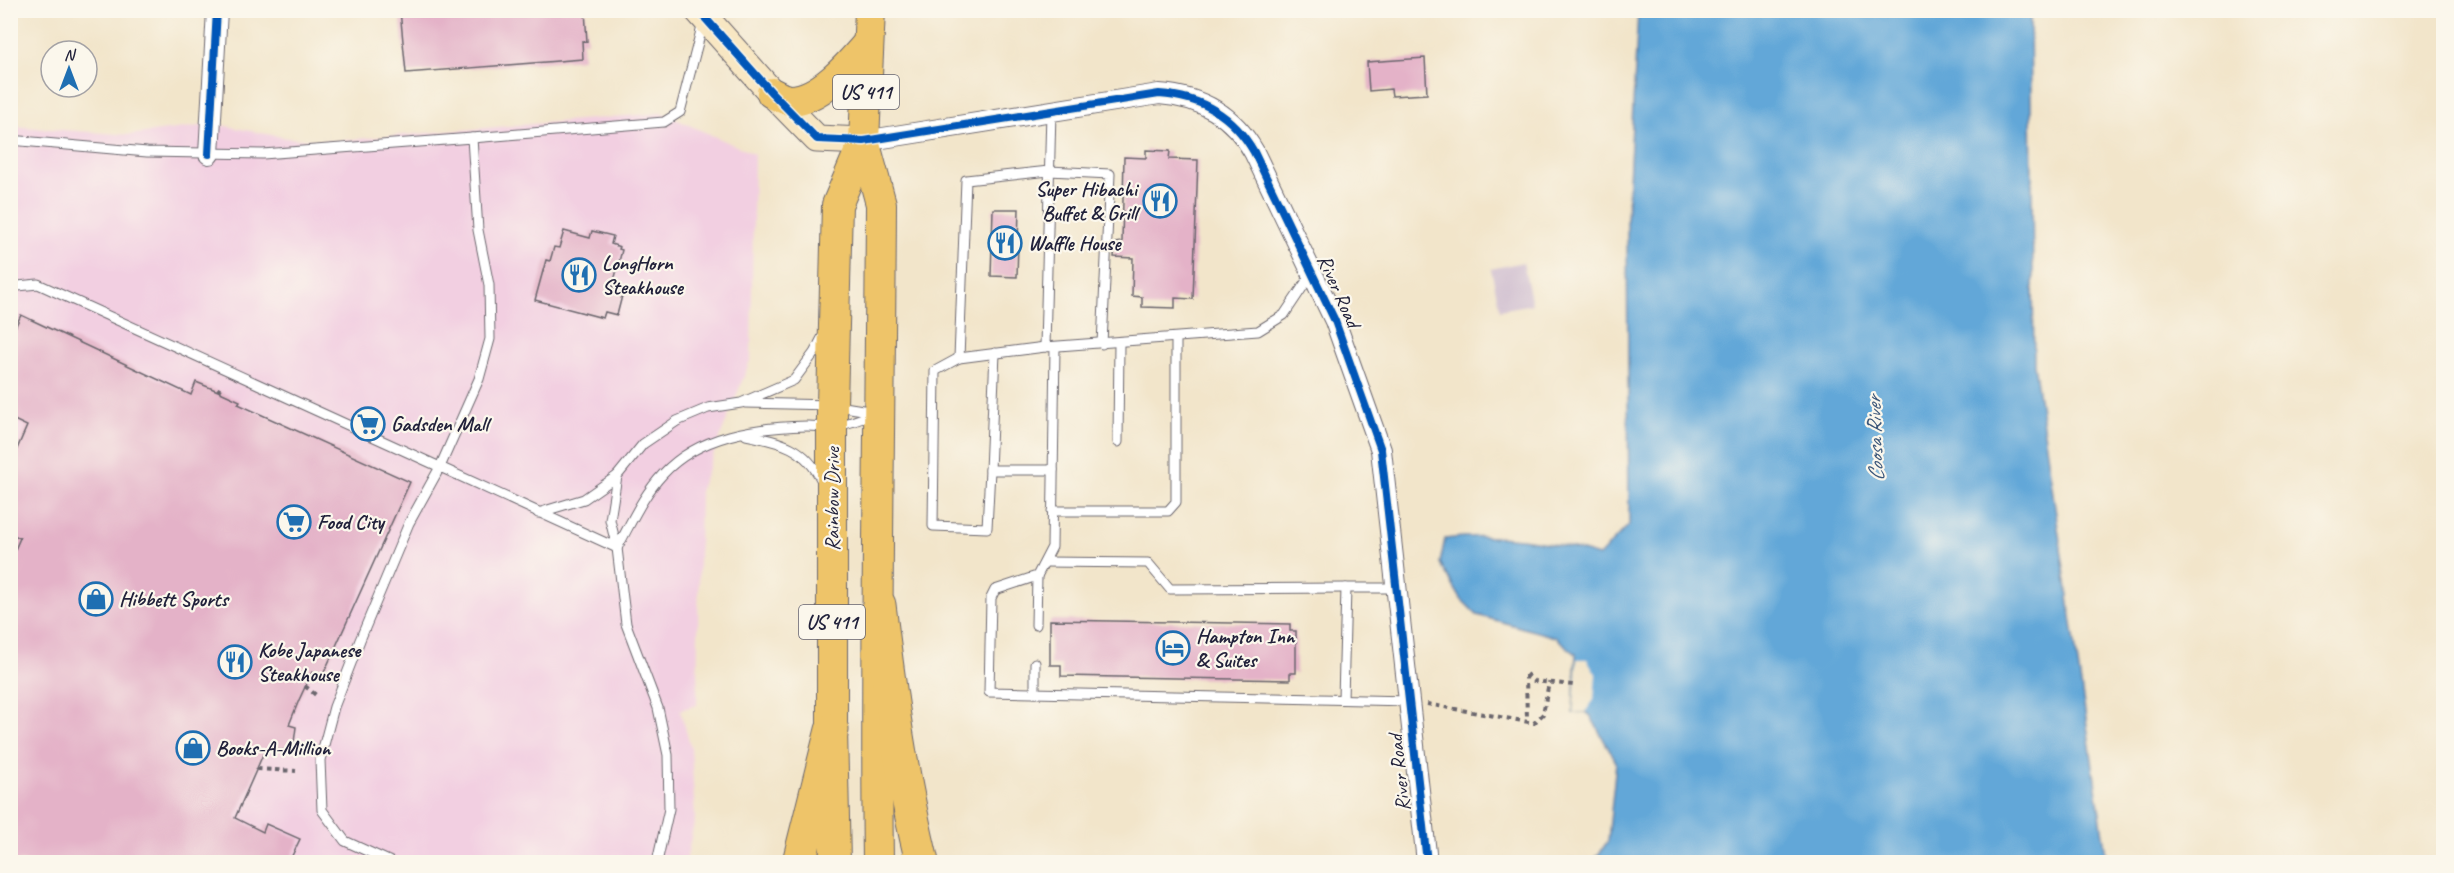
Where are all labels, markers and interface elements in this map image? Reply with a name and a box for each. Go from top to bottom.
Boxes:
north arrow [39,39,99,99]
text: N [64,45,77,65]
road number: US 411 [833,75,899,109]
place label: Super Hibachi Buffet & Grill [1035,176,1141,226]
restaurant icon: Super Hibachi Buffet & Grill [1142,183,1178,219]
restaurant icon: Waffle House [987,225,1023,261]
place label: Waffle House [1028,230,1122,256]
place label: LongHorn Steakhouse [602,250,685,300]
street label: River Road [1311,250,1368,334]
restaurant icon: LongHorn Steakhouse [561,257,597,293]
water label: Coosa River [1859,392,1890,482]
supermarket icon: Gadsden Mall [350,406,386,442]
place label: Gadsden Mall [391,411,493,437]
street label: Rainbow Drive [819,446,845,551]
supermarket icon: Food City [276,504,312,540]
place label: Food City [317,509,386,535]
shop icon: Hibbett Sports [78,581,114,617]
place label: Hibbett Sports [119,586,230,612]
road number: US 411 [799,605,865,639]
place label: Hampton Inn & Suites [1196,623,1296,673]
hotel icon: Hampton Inn & Suites [1155,630,1191,666]
place label: Kobe Japanese Steakhouse [258,637,362,687]
restaurant icon: Kobe Japanese Steakhouse [217,644,253,680]
shop icon: Books-A-Million [175,730,211,766]
street label: River Road [1382,731,1416,813]
place label: Books-A-Million [216,735,332,761]

